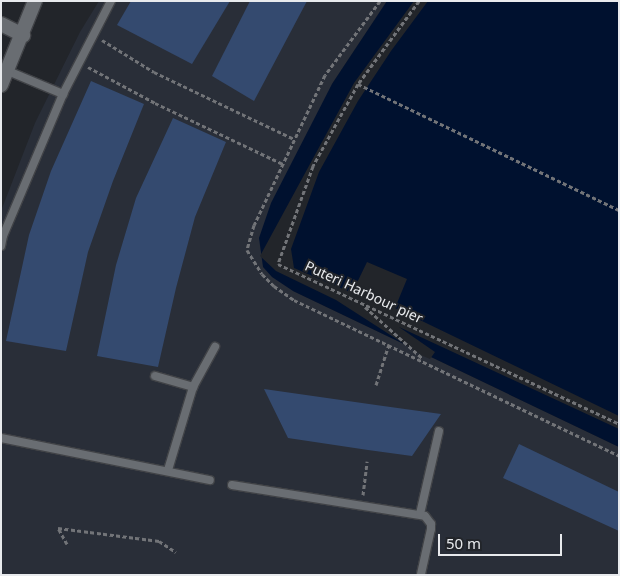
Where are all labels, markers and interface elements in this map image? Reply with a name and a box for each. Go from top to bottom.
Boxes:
street label: Puteri Harbour pier [302,257,426,327]
scale bar [440,524,564,556]
text: 50 m [446,533,481,553]

